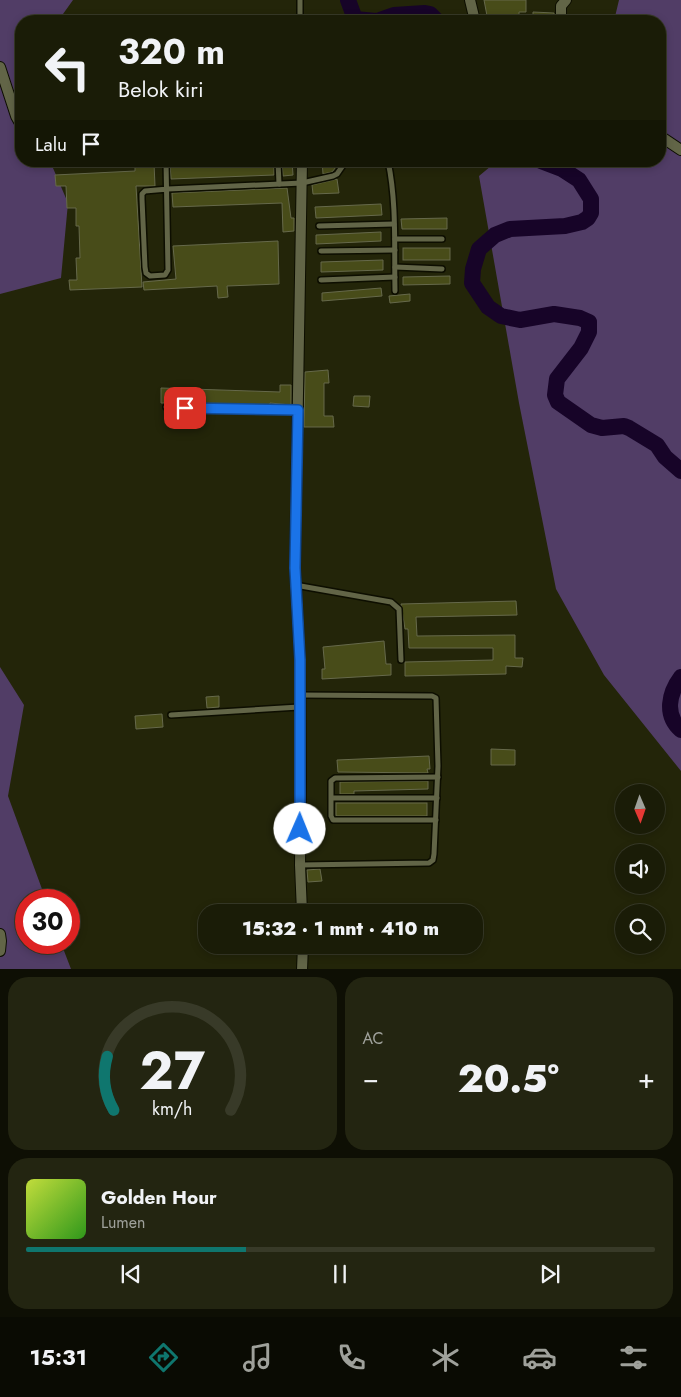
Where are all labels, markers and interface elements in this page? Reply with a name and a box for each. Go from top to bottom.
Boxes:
text: 320 m [118,27,225,77]
icon: left [35,35,100,100]
text: Belok kiri [118,73,204,105]
icon: arrive [77,130,105,158]
text: Lalu [35,131,67,158]
pin [164,387,206,429]
icon: arrive [171,394,199,422]
north arrow [615,784,665,834]
map controls [615,784,665,954]
position arrow [273,802,325,854]
button: sound [615,844,665,894]
speed limit sign: 30 [15,889,80,954]
button: search [615,904,665,954]
text: 15:32 · 1 mnt · 410 m [242,915,439,942]
text: AC [363,1027,384,1050]
text: 27 [140,1033,206,1109]
text: 20.5° [458,1051,559,1106]
text: − [363,1058,379,1099]
text: + [638,1058,655,1099]
text: km/h [152,1096,192,1122]
text: Golden Hour [101,1184,217,1211]
text: Lumen [101,1211,145,1234]
icon: previous [117,1260,145,1288]
icon: pause [326,1260,354,1288]
icon: next [536,1260,564,1288]
icon: directions [146,1340,181,1375]
icon: music [240,1340,275,1375]
icon: phone [334,1340,369,1375]
icon: climate [428,1340,463,1375]
icon: car [522,1340,557,1375]
icon: filters [616,1340,651,1375]
text: 15:31 [30,1341,87,1373]

